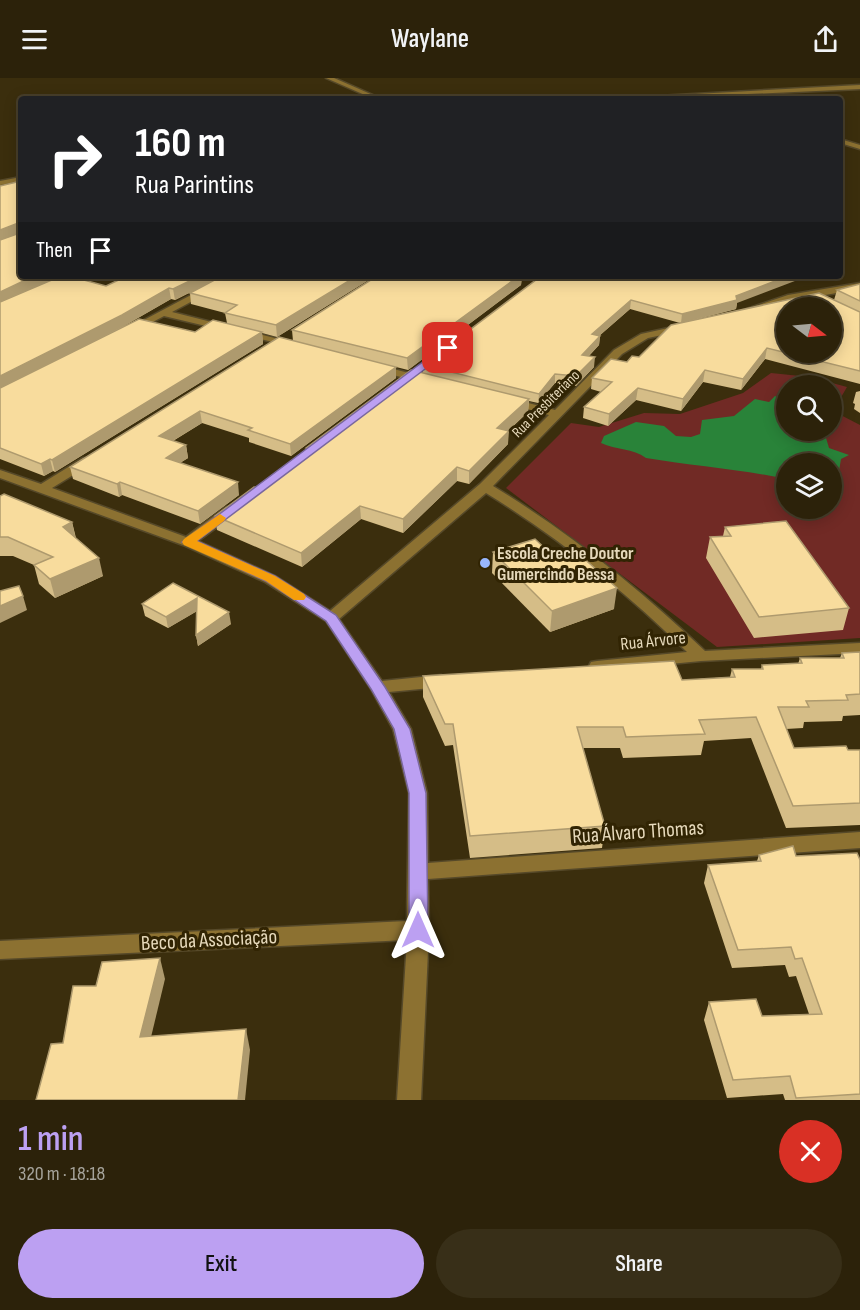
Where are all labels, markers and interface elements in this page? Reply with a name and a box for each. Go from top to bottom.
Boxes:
icon: menu [18,23,51,56]
text: Waylane [391,23,469,55]
icon: share [809,23,842,56]
text: 160 m [135,118,226,169]
icon: right [36,120,114,198]
text: Rua Parintins [135,169,254,201]
icon: arrive [84,234,117,267]
text: Then [36,237,72,264]
north arrow [776,297,842,363]
map controls [776,297,842,519]
pin [422,322,473,373]
icon: arrive [431,331,464,364]
street label: Rua Presbiteriano [508,366,584,442]
button: search [776,375,842,441]
button: layers [776,453,842,519]
place label: Escola Creche Doutor Gumercindo Bessa [497,543,634,585]
marker: Escola Creche Doutor Gumercindo Bessa [478,556,492,570]
street label: Rua Árvore [619,627,687,655]
street label: Rua Álvaro Thomas [571,815,705,849]
position arrow [386,898,450,962]
street label: Beco da Associação [140,924,278,956]
text: 1 min [18,1118,83,1161]
button: close [779,1120,842,1183]
text: 320 m · 18:18 [18,1162,105,1186]
button: Exit [18,1229,424,1298]
button: Share [436,1229,842,1298]

